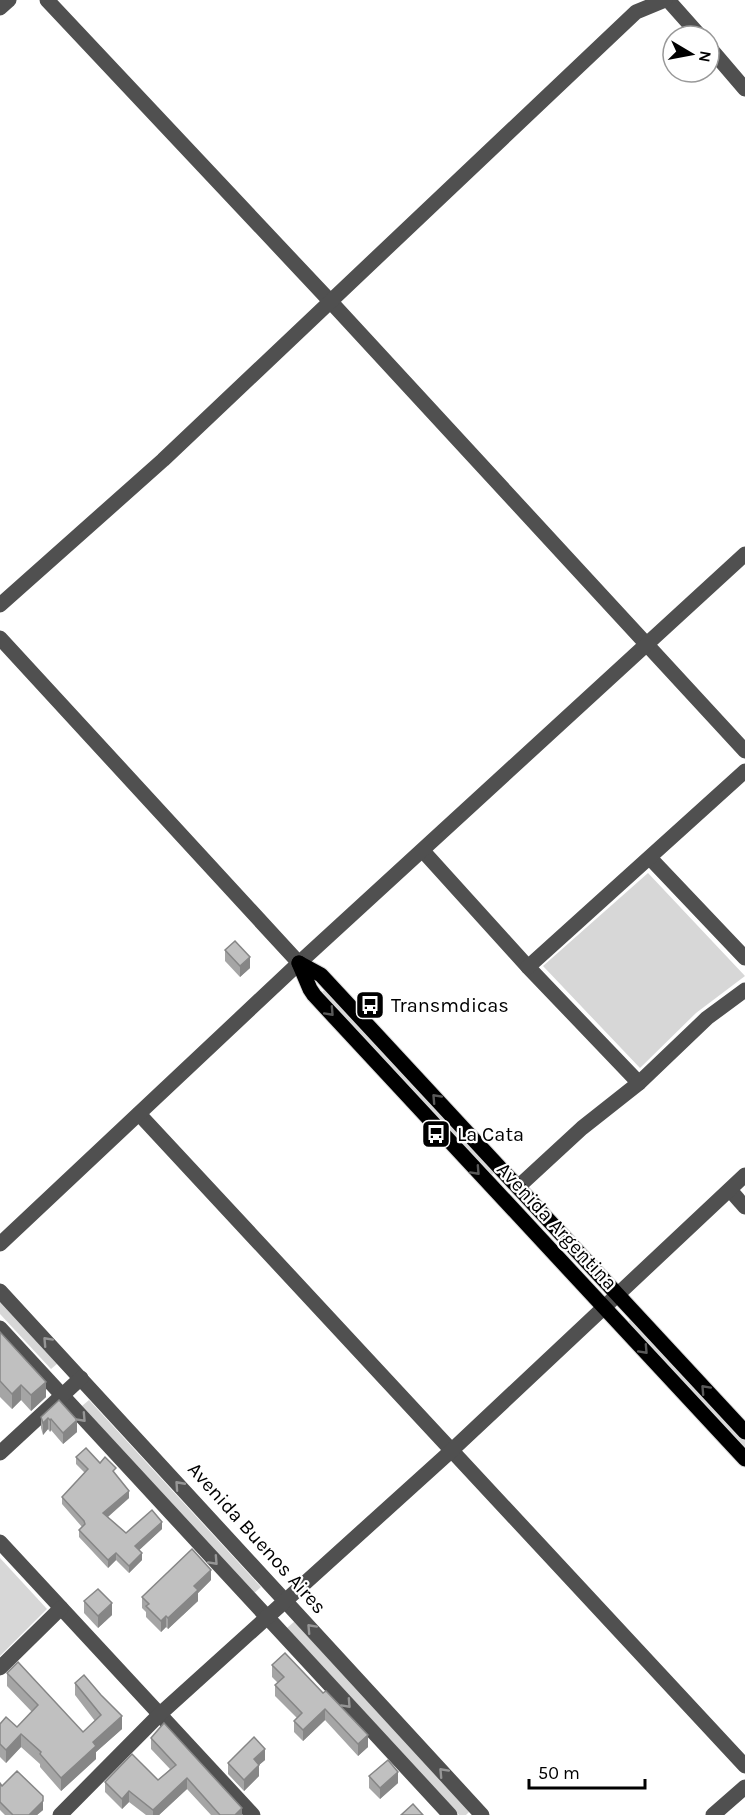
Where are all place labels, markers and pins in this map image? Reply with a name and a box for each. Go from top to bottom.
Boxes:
bus stop icon: Transmdicas [354,989,386,1021]
place label: Transmdicas [391,994,509,1017]
bus stop icon: La Cata [420,1118,452,1150]
place label: La Cata [457,1123,524,1146]

